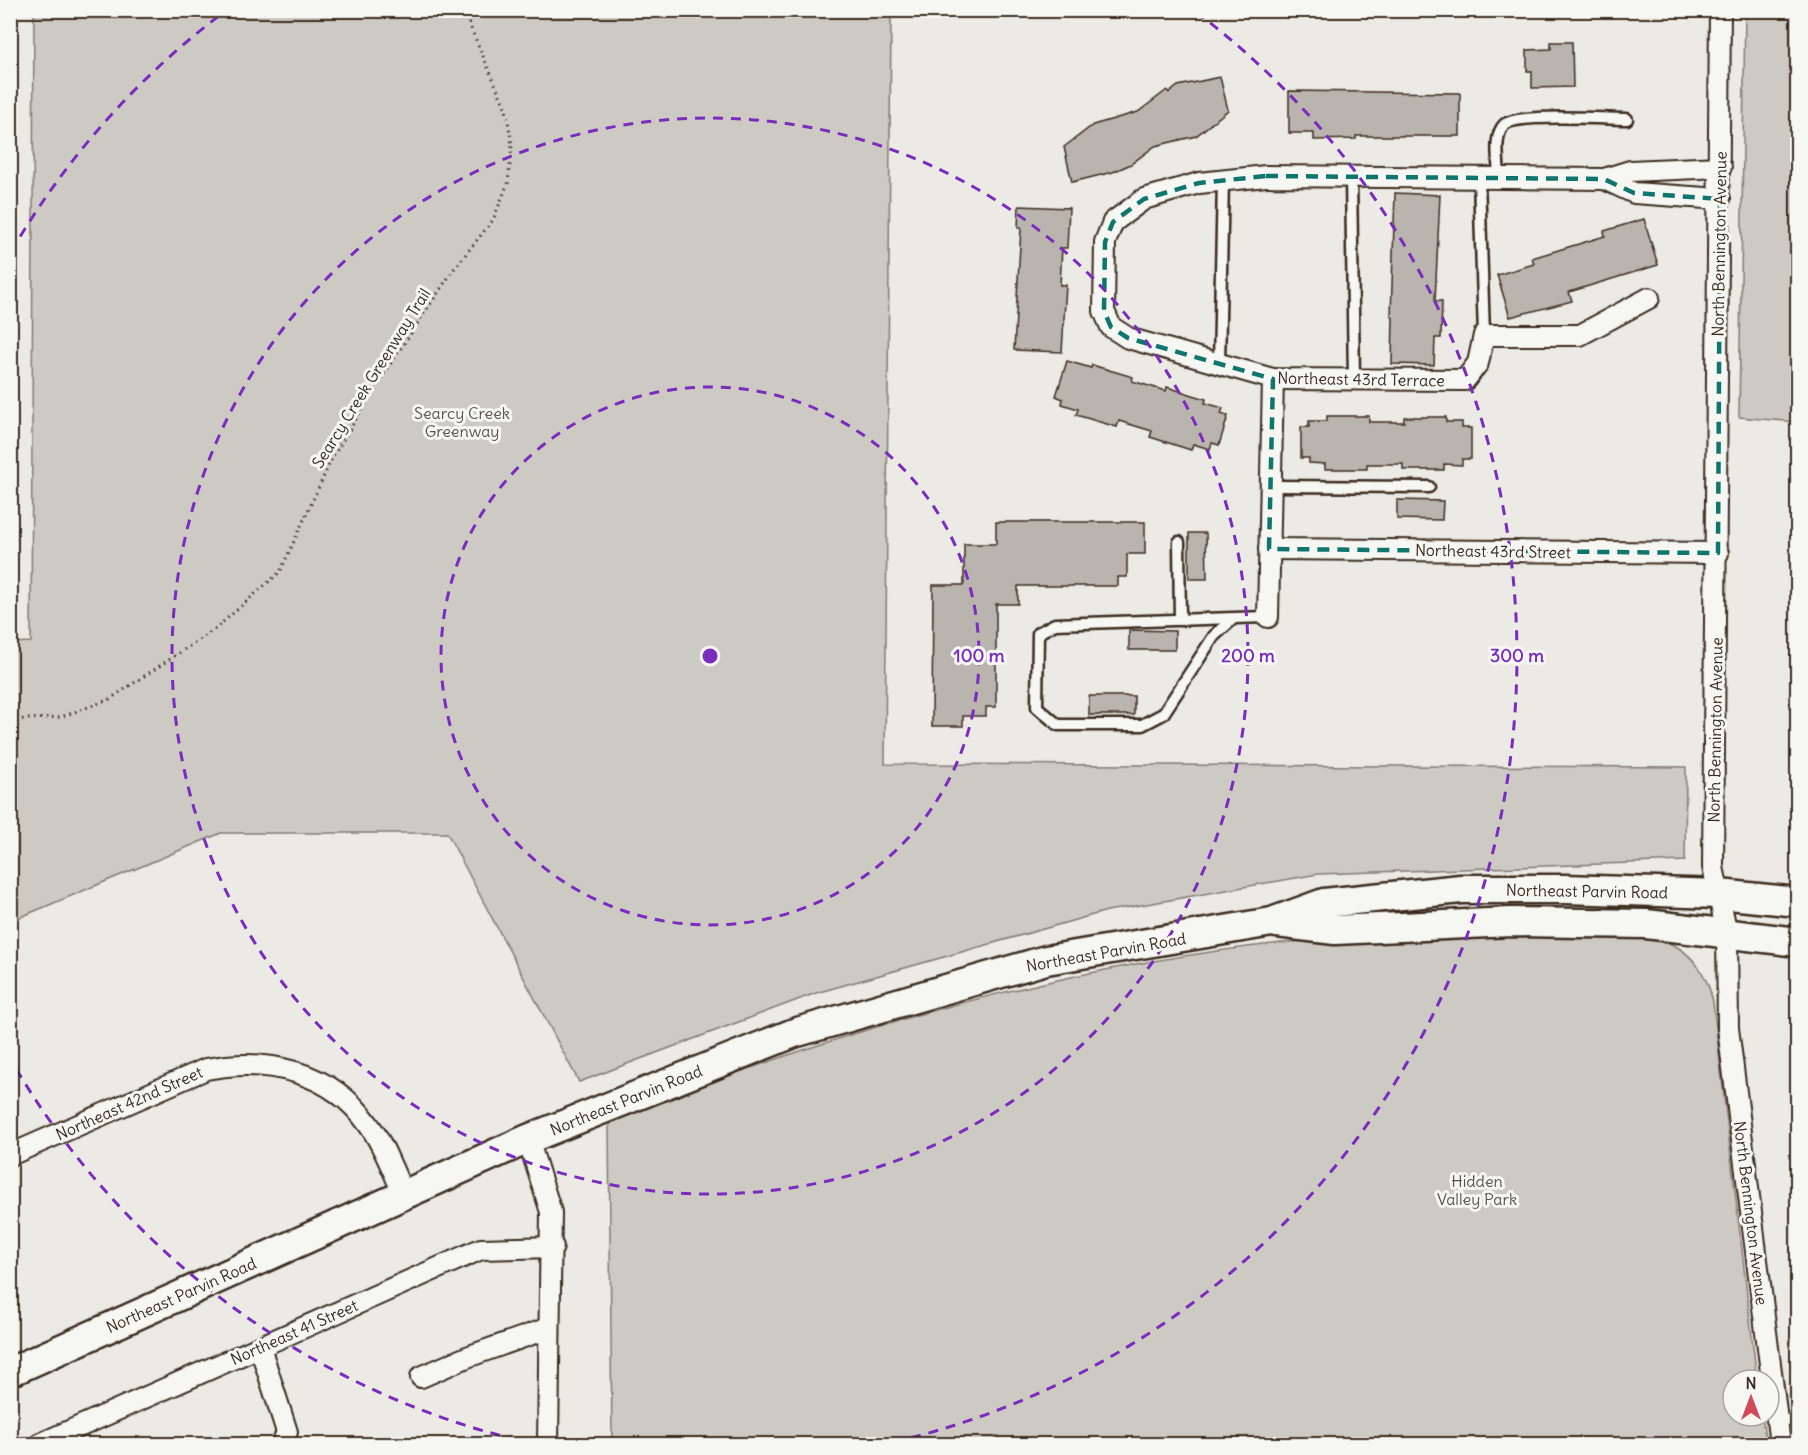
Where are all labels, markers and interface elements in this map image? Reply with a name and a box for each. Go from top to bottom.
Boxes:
street label: North Bennington Avenue [1707,151,1731,337]
street label: Searcy Creek Greenway Trail [307,284,435,472]
street label: Northeast 43rd Terrace [1277,368,1445,390]
park label: Searcy Creek Greenway [414,403,510,441]
street label: Northeast 43rd Street [1415,540,1572,562]
street label: North Bennington Avenue [1703,637,1727,823]
text: 100 m [954,644,1005,667]
text: 200 m [1221,644,1275,667]
text: 300 m [1490,644,1544,667]
centre of rings [700,646,720,666]
street label: Northeast Parvin Road [1506,880,1668,902]
street label: Northeast Parvin Road [1024,928,1188,976]
street label: Northeast Parvin Road [547,1060,705,1140]
street label: Northeast 42nd Street [53,1061,206,1144]
street label: North Bennington Avenue [1730,1120,1772,1306]
park label: Hidden Valley Park [1437,1171,1517,1209]
street label: Northeast Parvin Road [103,1253,259,1337]
street label: Northeast 41 Street [227,1295,361,1369]
north arrow [1721,1368,1781,1428]
text: N [1745,1373,1757,1393]

